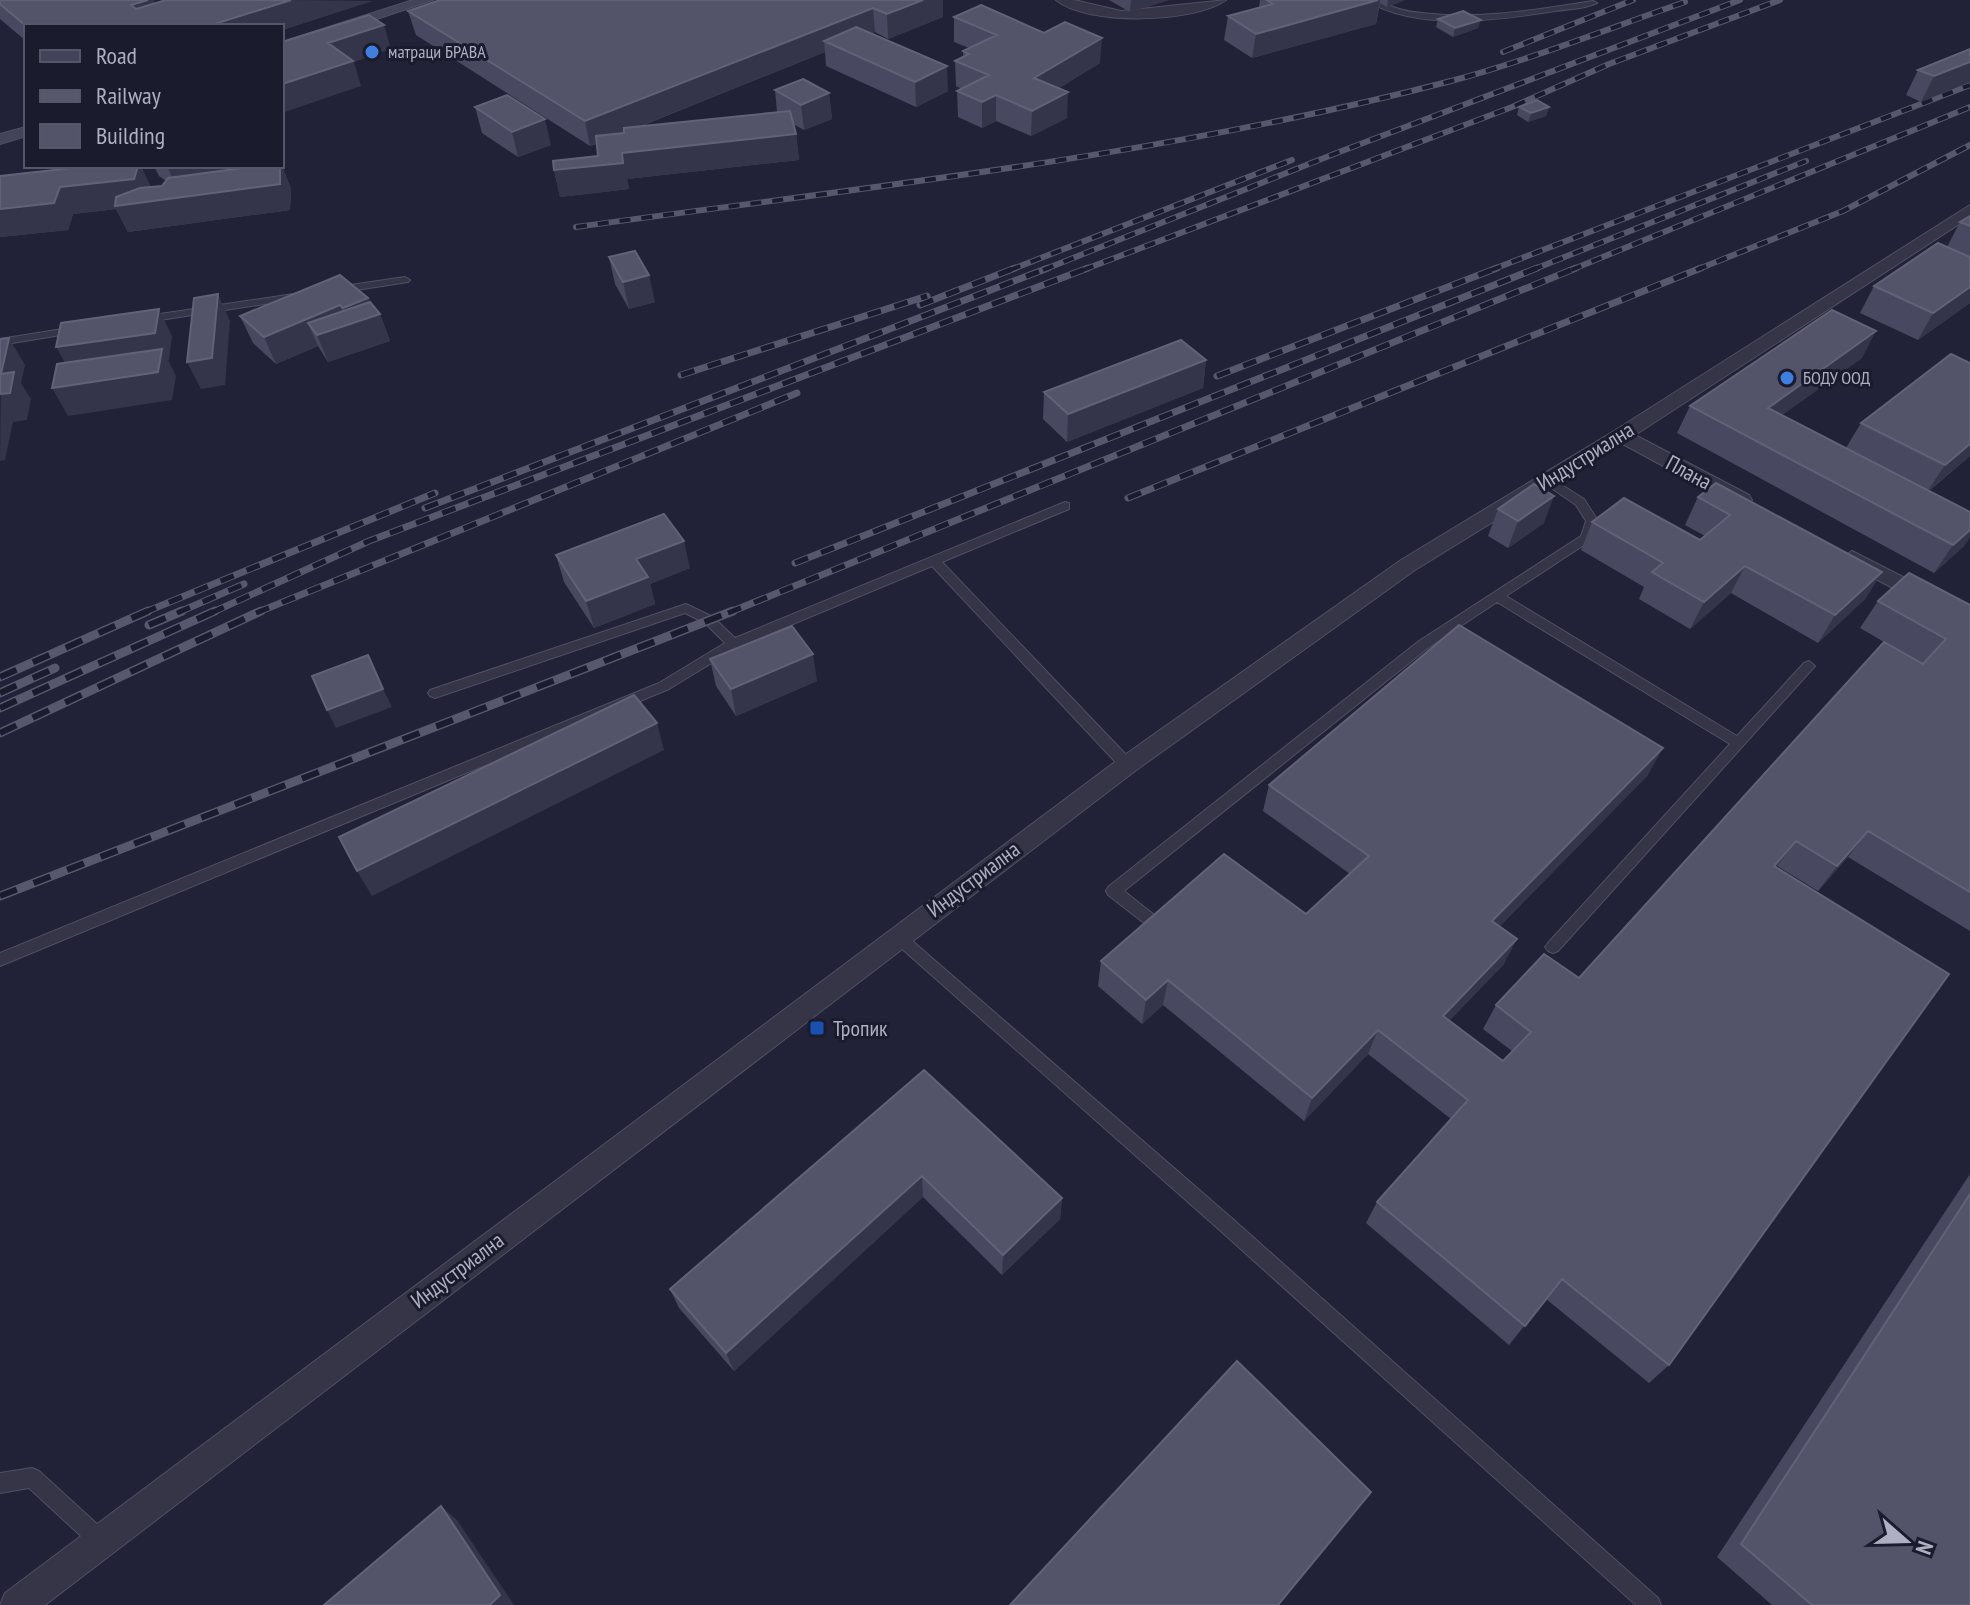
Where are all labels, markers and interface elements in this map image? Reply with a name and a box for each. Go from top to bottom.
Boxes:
legend [24,24,284,168]
text: Road [96,40,137,71]
place label: матраци БРАВА [388,40,486,63]
marker: матраци БРАВА [363,43,381,61]
text: Railway [96,80,161,111]
text: Building [96,120,165,151]
place label: БОДУ ООД [1803,366,1870,389]
marker: БОДУ ООД [1778,369,1796,387]
street label: Индустриална [1531,415,1639,497]
street label: Плана [1661,448,1717,496]
street label: Индустриална [921,835,1025,923]
place label: Тропик [833,1014,888,1042]
marker: Тропик [808,1019,826,1037]
street label: Индустриална [405,1226,509,1314]
north arrow [1866,1501,1946,1581]
text: N [1910,1537,1940,1558]

